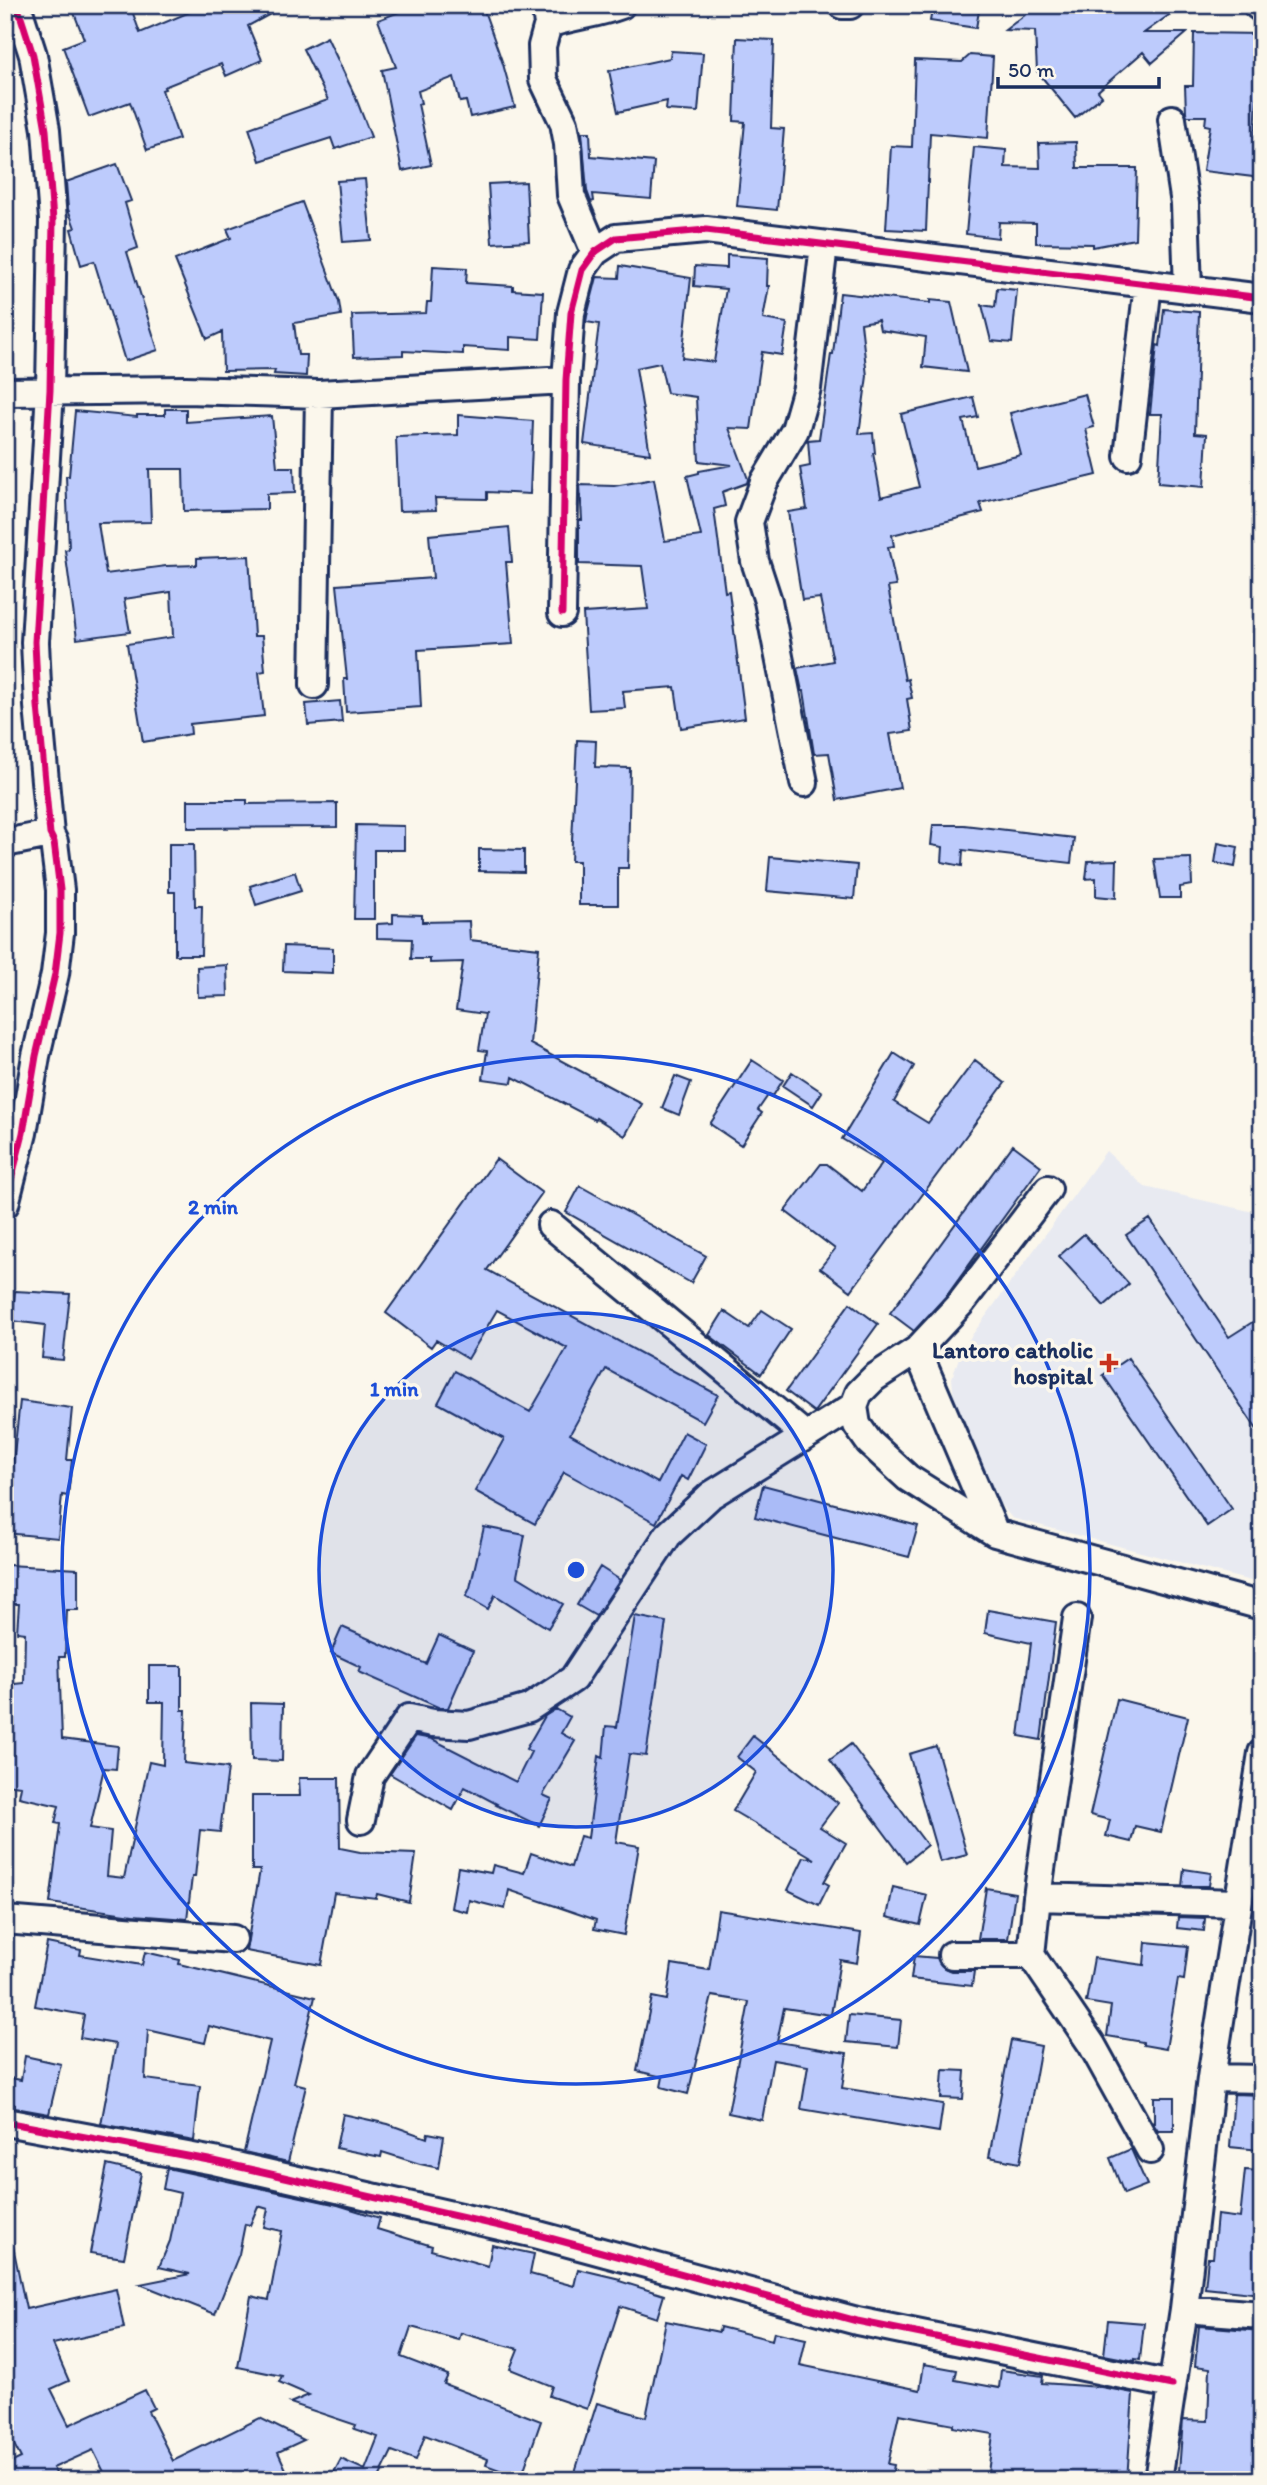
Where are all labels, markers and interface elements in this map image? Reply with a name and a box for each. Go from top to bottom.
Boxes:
scale bar [998,46,1158,90]
text: 50 m [1008,57,1055,82]
text: 2 min [188,1194,239,1219]
place label: Lantoro catholic hospital [932,1336,1094,1390]
marker: Lantoro catholic hospital [1099,1353,1119,1373]
text: 1 min [370,1376,419,1401]
centre of rings [564,1558,588,1582]

